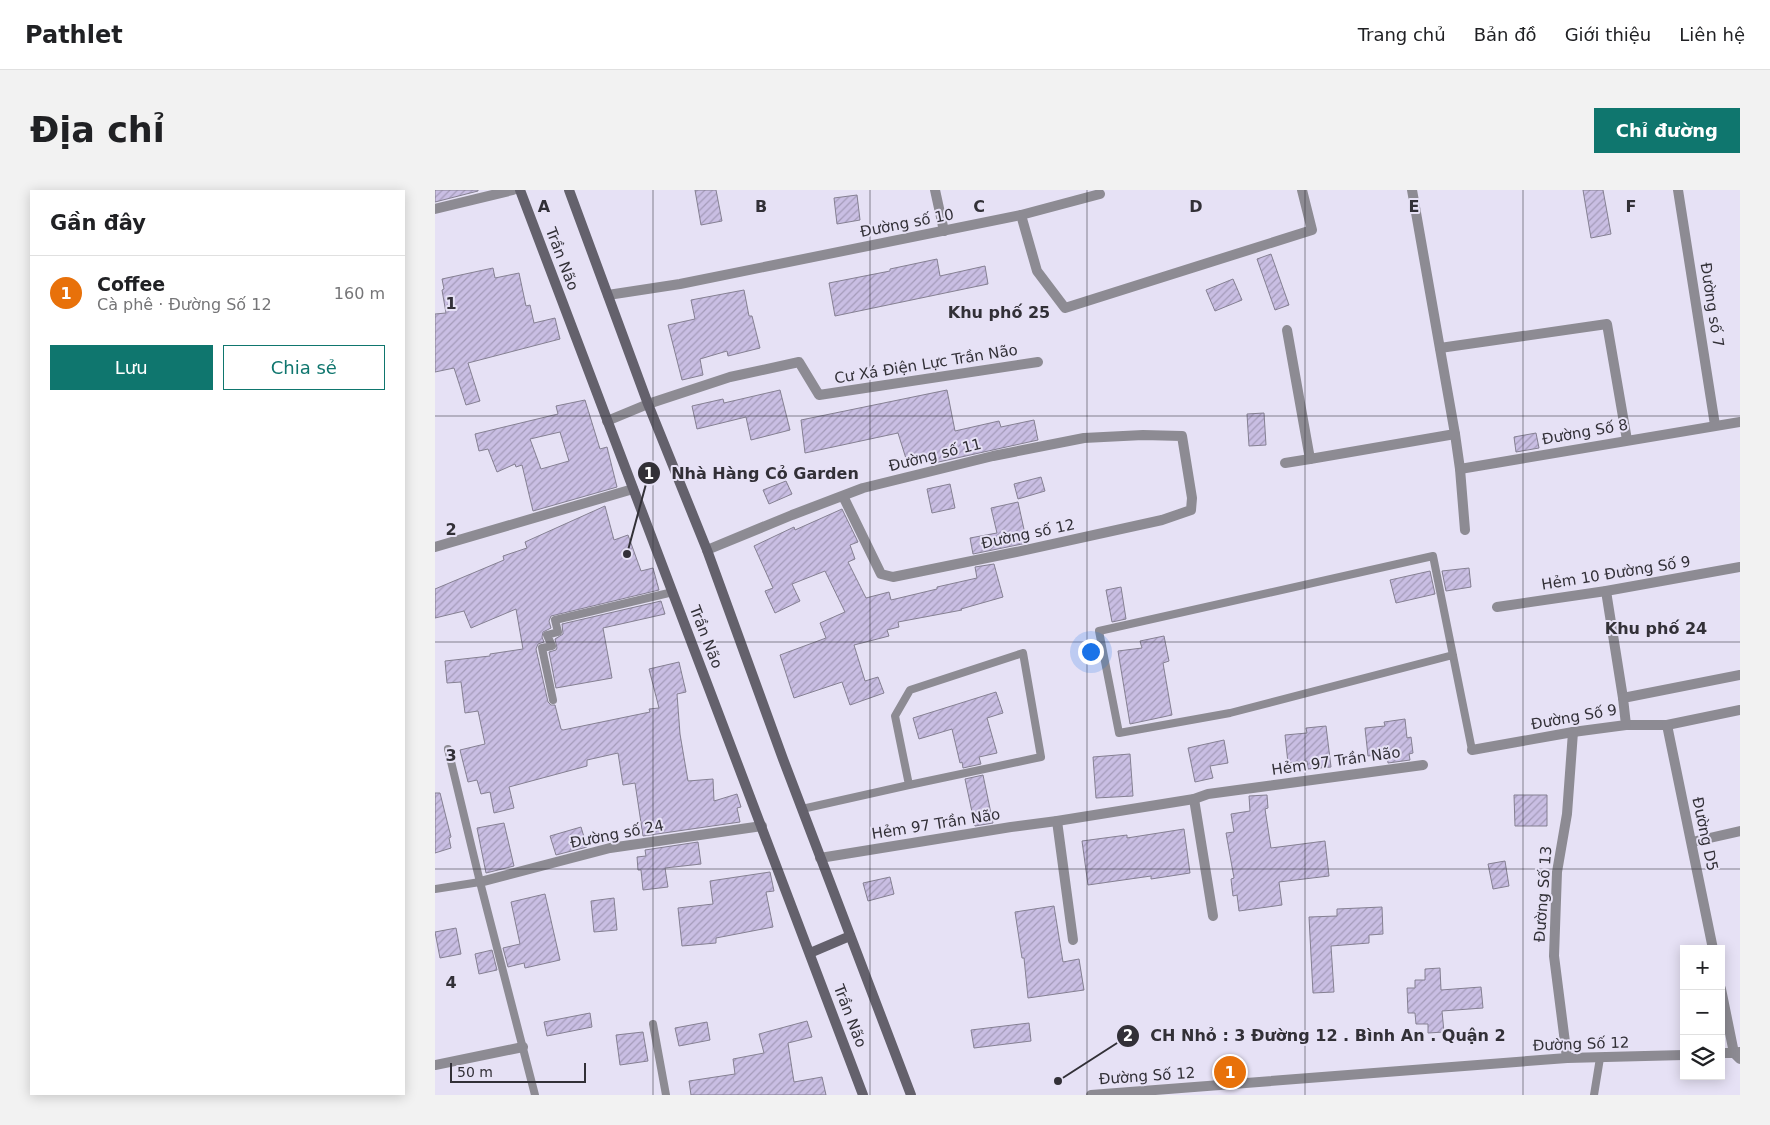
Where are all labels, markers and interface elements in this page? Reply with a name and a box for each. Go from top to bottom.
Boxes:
text: Pathlet [25,21,123,49]
text: Trang chủ [1358,24,1446,45]
text: Bản đồ [1474,24,1537,45]
text: Giới thiệu [1565,24,1651,45]
text: Liên hệ [1679,24,1745,45]
button: Chỉ đường [1594,108,1740,153]
text: Địa chỉ [30,110,165,150]
text: A [538,197,551,216]
text: B [755,197,767,216]
text: C [973,197,985,216]
text: D [1189,197,1203,216]
text: E [1409,197,1419,216]
text: F [1626,197,1636,216]
street label: Đường số 10 [859,205,955,241]
text: Gần đây [50,211,146,235]
street label: Trần Não [541,224,582,293]
street label: Đường số 7 [1696,261,1728,349]
text: Coffee [97,273,165,295]
text: 1 [60,284,72,303]
text: 160 m [334,284,385,303]
text: 1 [445,294,457,313]
text: Cà phê · Đường Số 12 [97,295,272,314]
district label: Khu phố 25 [948,303,1050,322]
street label: Cư Xá Điện Lực Trần Não [833,341,1019,387]
button: Lưu [50,345,213,390]
button: Chia sẻ [223,345,385,390]
street label: Đường Số 8 [1541,416,1629,448]
street label: Đường số 11 [887,435,983,475]
callout: Nhà Hàng Cỏ Garden [636,458,869,489]
text: Nhà Hàng Cỏ Garden [671,464,859,483]
text: 1 [644,465,654,483]
street label: Đường số 12 [980,515,1076,553]
text: 2 [445,520,457,539]
street label: Hẻm 10 Đường Số 9 [1540,552,1692,594]
street label: Trần Não [685,602,726,671]
district label: Khu phố 24 [1605,619,1707,638]
your location [1078,639,1104,665]
street label: Đường Số 9 [1530,701,1618,733]
street label: Hẻm 97 Trần Não [1270,743,1402,779]
text: 3 [445,746,457,765]
street label: Đường D5 [1688,795,1722,873]
street label: Hẻm 97 Trần Não [870,805,1002,843]
street label: Đường số 24 [569,816,665,852]
street label: Đường Số 13 [1531,845,1555,943]
map controls [1680,945,1725,1080]
button: + [1680,945,1725,990]
text: 4 [445,973,457,992]
street label: Trần Não [829,981,870,1050]
button: − [1680,990,1725,1035]
callout: CH Nhỏ : 3 Đường 12 . Bình An . Quận 2 [1115,1020,1516,1051]
text: CH Nhỏ : 3 Đường 12 . Bình An . Quận 2 [1150,1026,1506,1045]
text: 2 [1123,1027,1133,1045]
street label: Đường Số 12 [1532,1033,1630,1055]
button: layers [1680,1035,1725,1080]
pin: 1 [1214,1053,1246,1091]
scale bar [450,1060,586,1083]
text: 50 m [457,1064,493,1080]
street label: Đường Số 12 [1098,1064,1196,1088]

